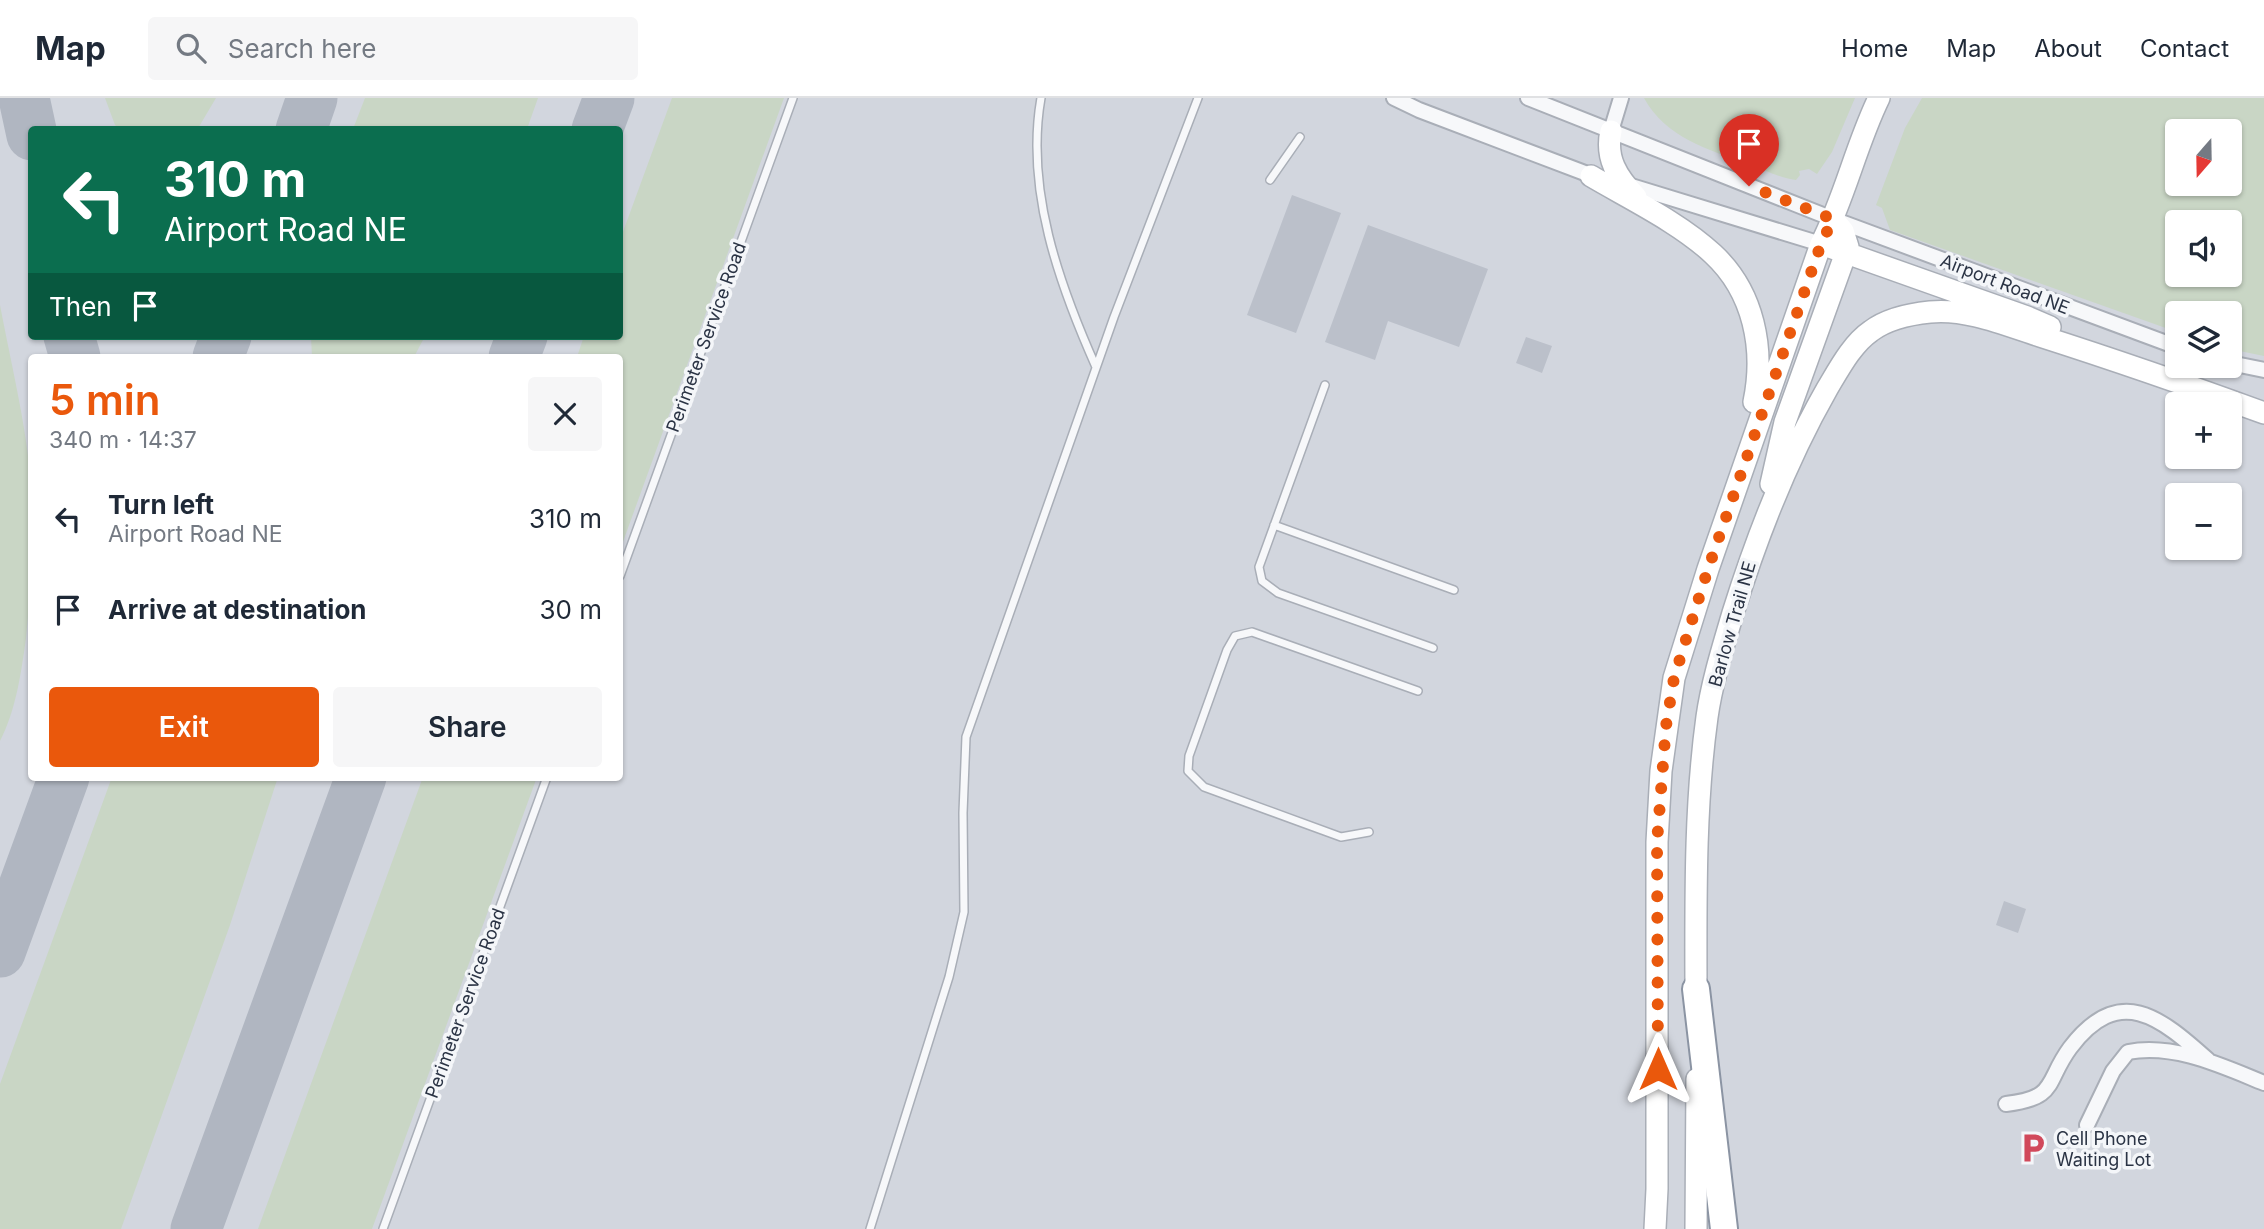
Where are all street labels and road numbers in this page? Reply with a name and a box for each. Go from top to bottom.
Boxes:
street label: Perimeter Service Road [662,239,750,435]
street label: Airport Road NE [1937,250,2073,318]
street label: Barlow Trail NE [1704,559,1760,689]
street label: Perimeter Service Road [421,905,509,1101]

